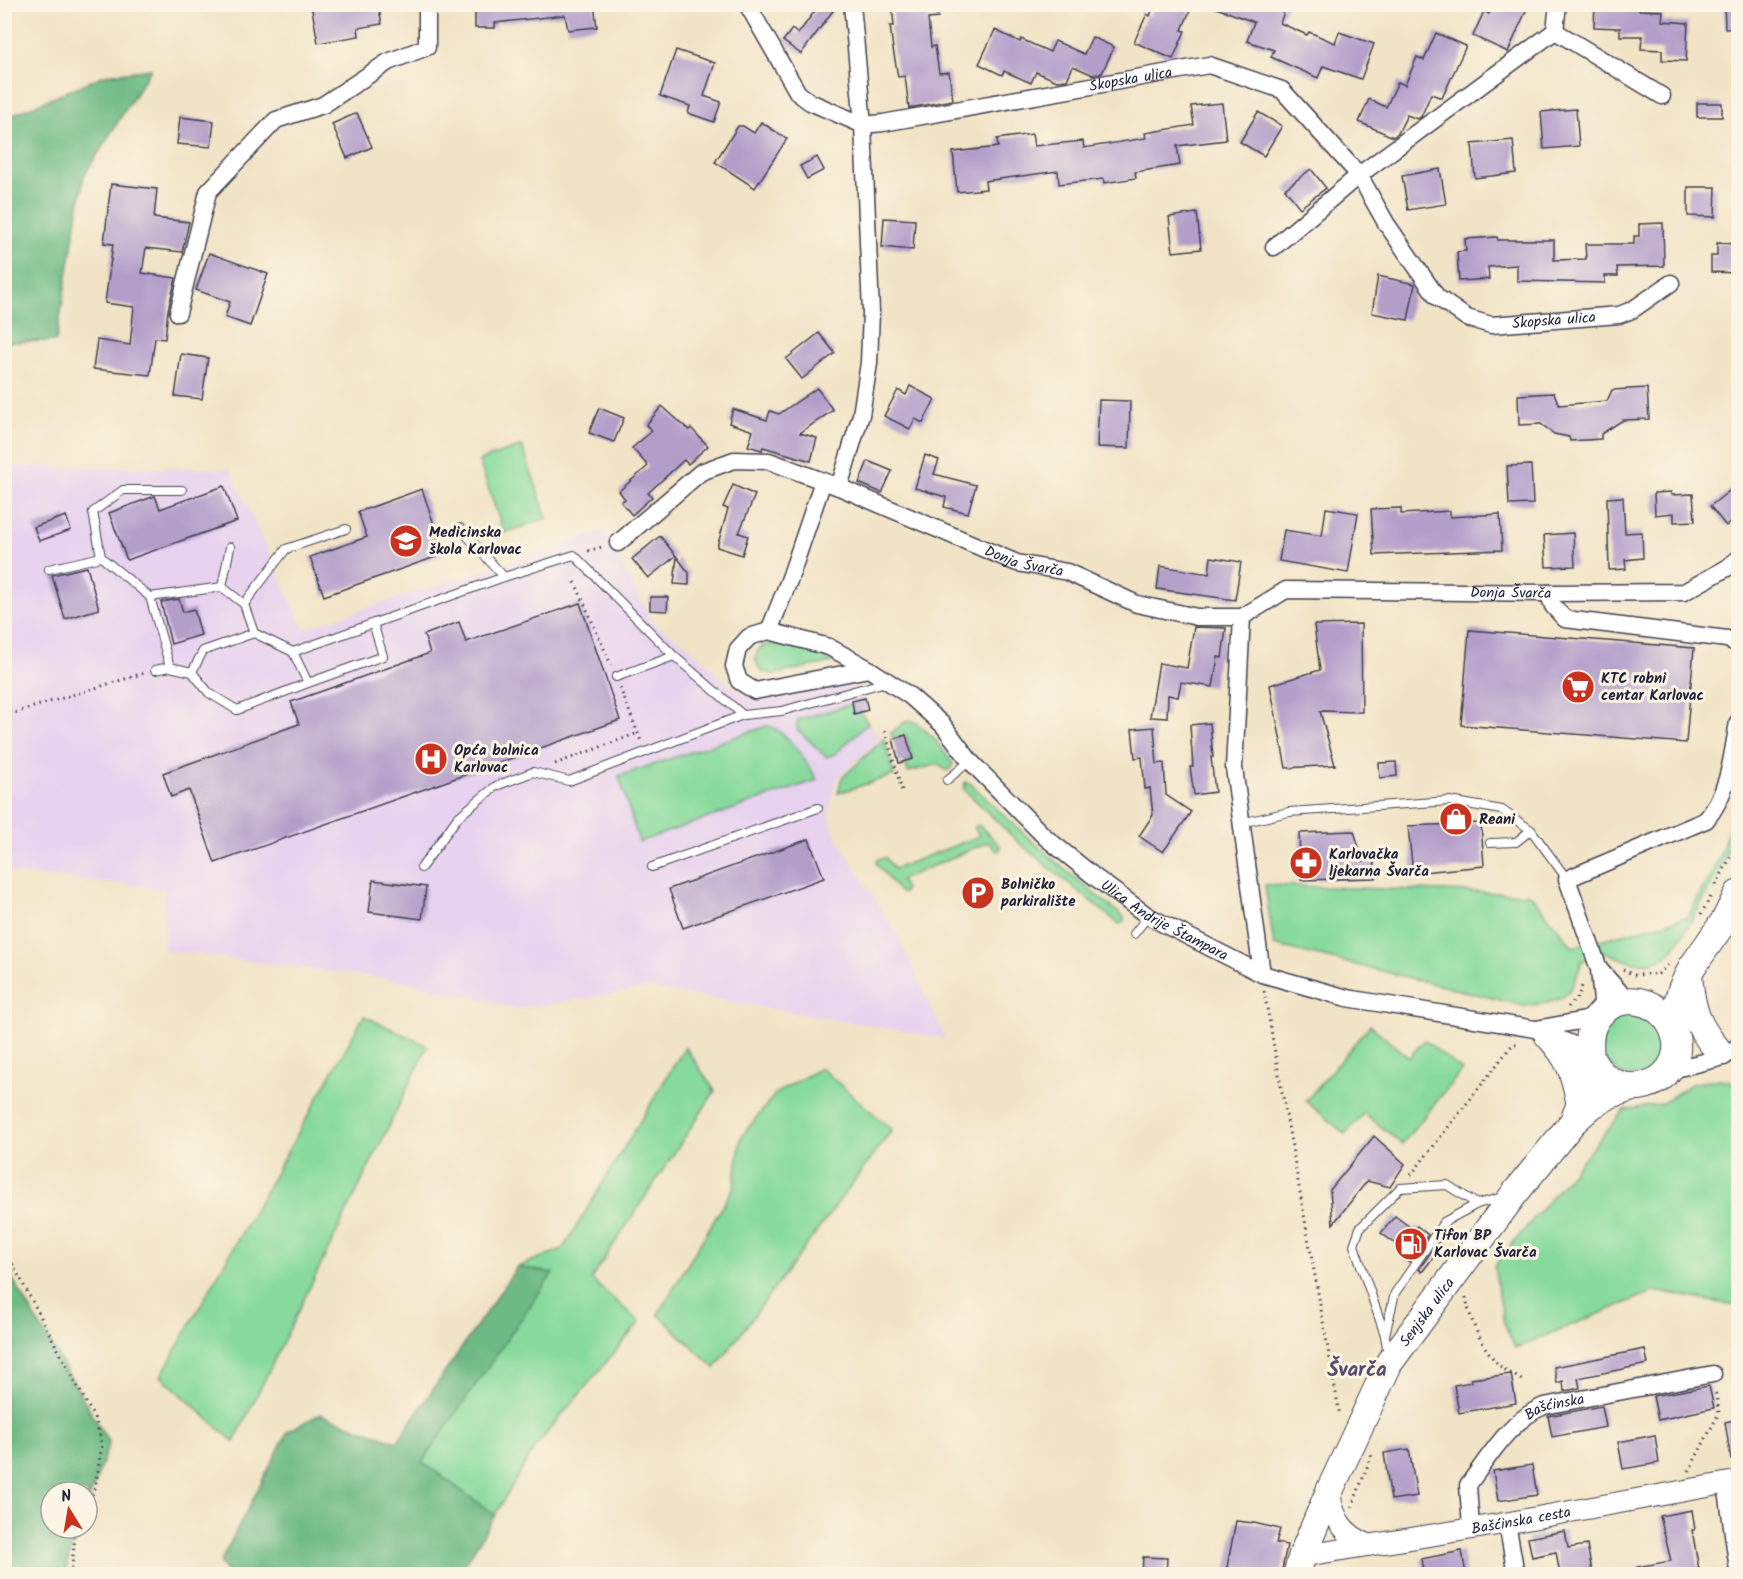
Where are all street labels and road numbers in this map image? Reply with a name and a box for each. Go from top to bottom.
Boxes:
street label: Skopska ulica [1088,61,1174,99]
street label: Skopska ulica [1511,306,1597,336]
street label: Donja Švarča [980,539,1065,584]
street label: Donja Švarča [1470,581,1551,606]
street label: Ulica Andrije Štampara [1095,874,1232,968]
street label: Senjska ulica [1394,1273,1462,1352]
street label: Bašćinska [1520,1388,1586,1427]
street label: Bašćinska cesta [1470,1501,1573,1542]

